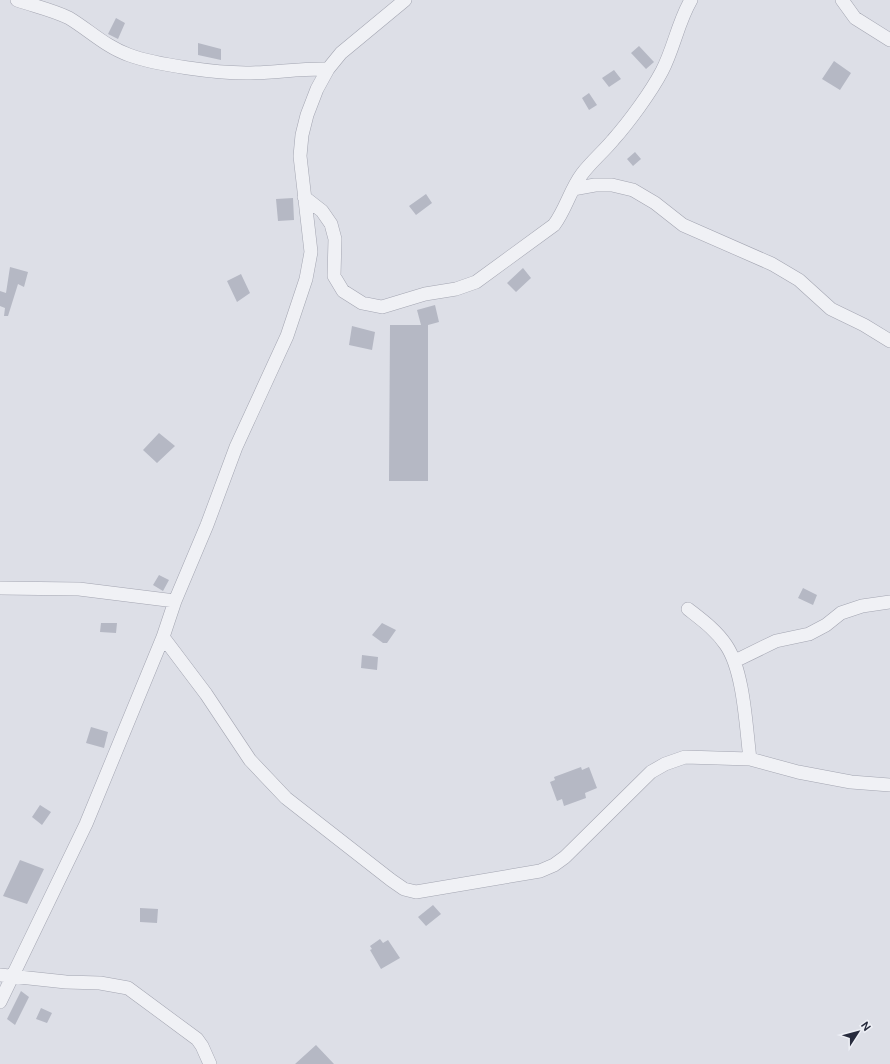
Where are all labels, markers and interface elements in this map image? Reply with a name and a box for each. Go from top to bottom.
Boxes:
north arrow [838,1012,878,1052]
text: N [858,1019,874,1033]

